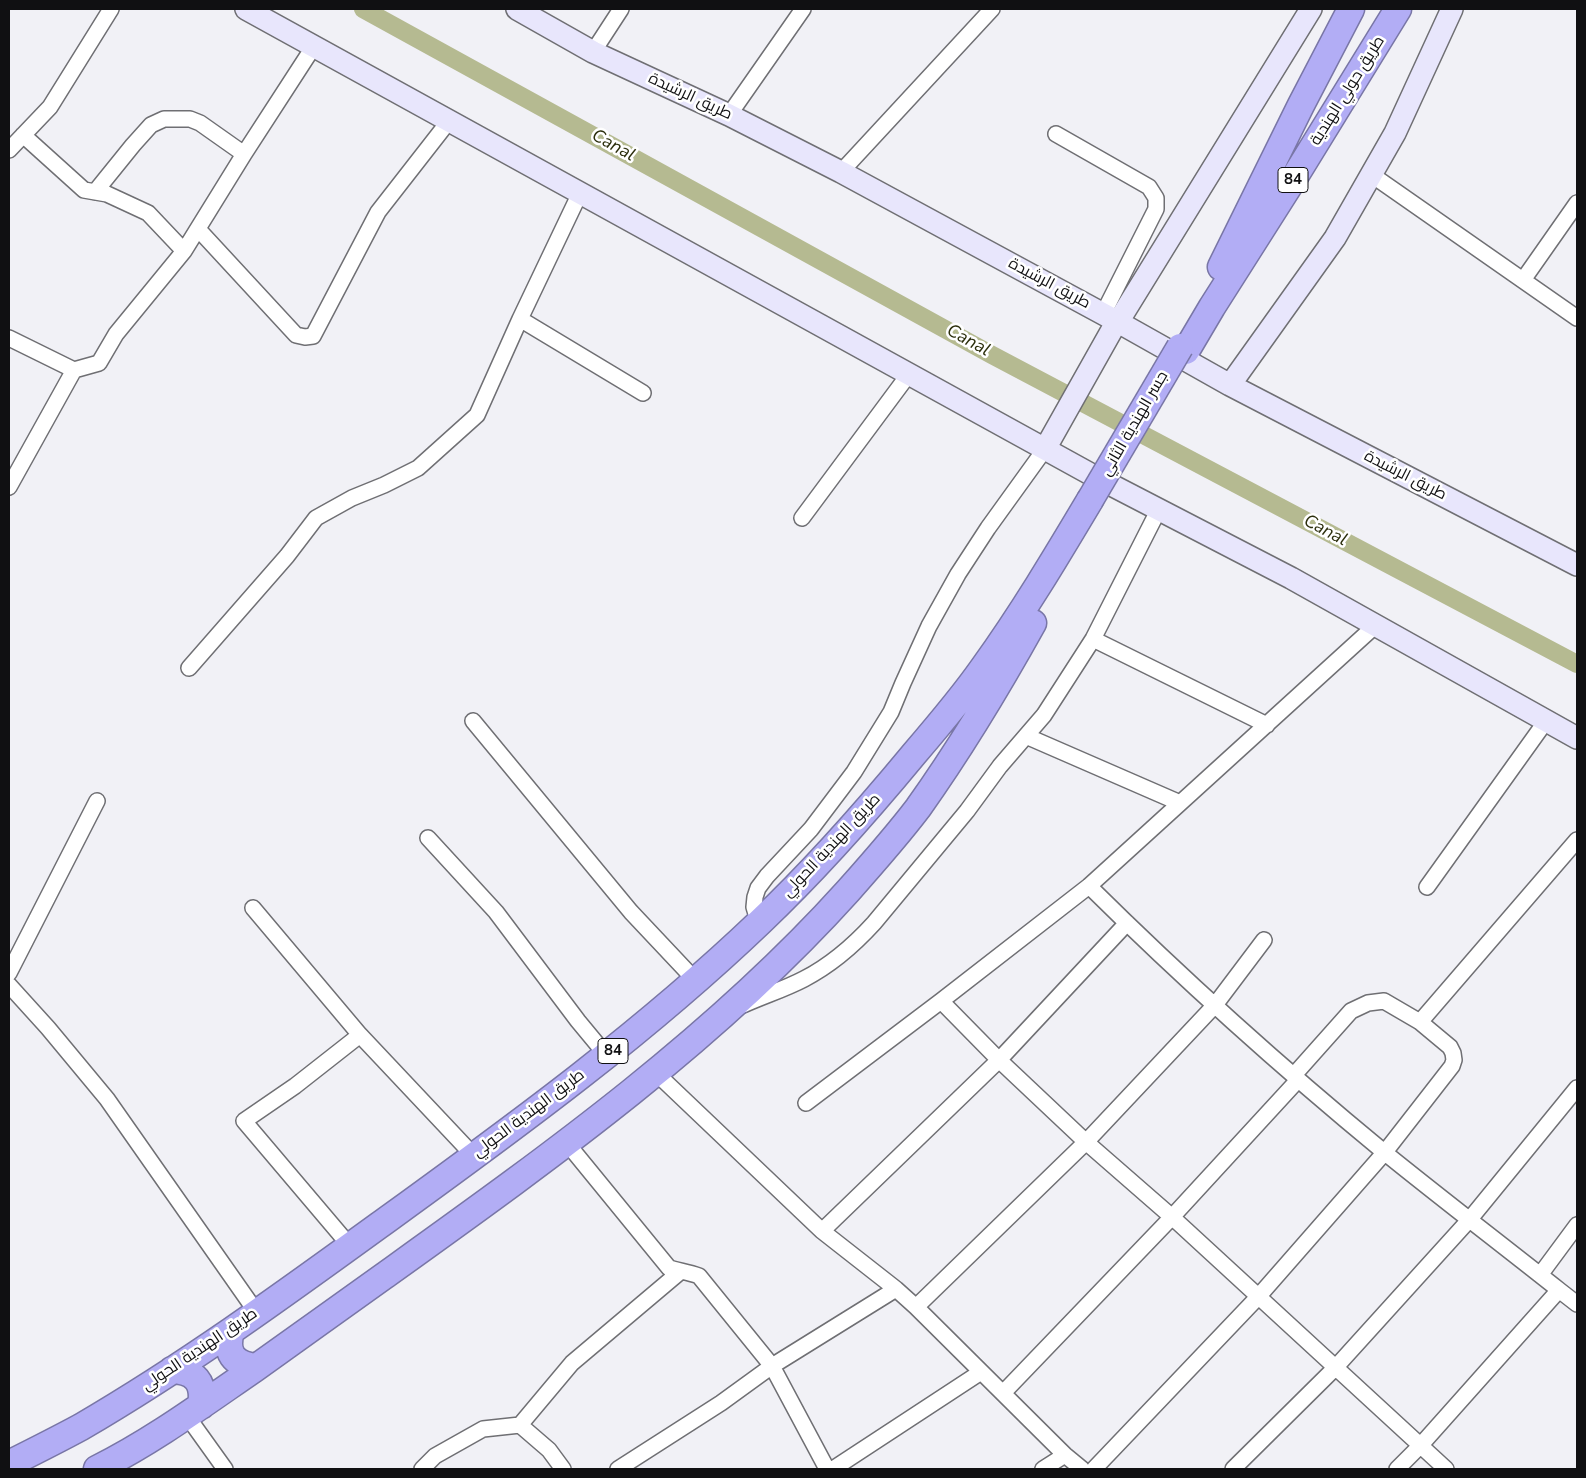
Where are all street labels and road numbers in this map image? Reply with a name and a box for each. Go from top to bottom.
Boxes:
street label: طريق حولي الهندية [1307,33,1389,149]
street label: طريق الرشيدة [645,69,735,125]
road number: 84 [1278,168,1308,192]
street label: طريق الرشيدة [1005,254,1093,314]
street label: جسر الهندية الثاني [1097,368,1173,480]
street label: طريق الرشيدة [1361,447,1449,505]
street label: طريق الهندية الحولي [779,790,885,902]
road number: 84 [598,1038,628,1064]
street label: طريق الهندية الحولي [469,1066,589,1162]
street label: طريق الهندية الحولي [139,1304,261,1396]

